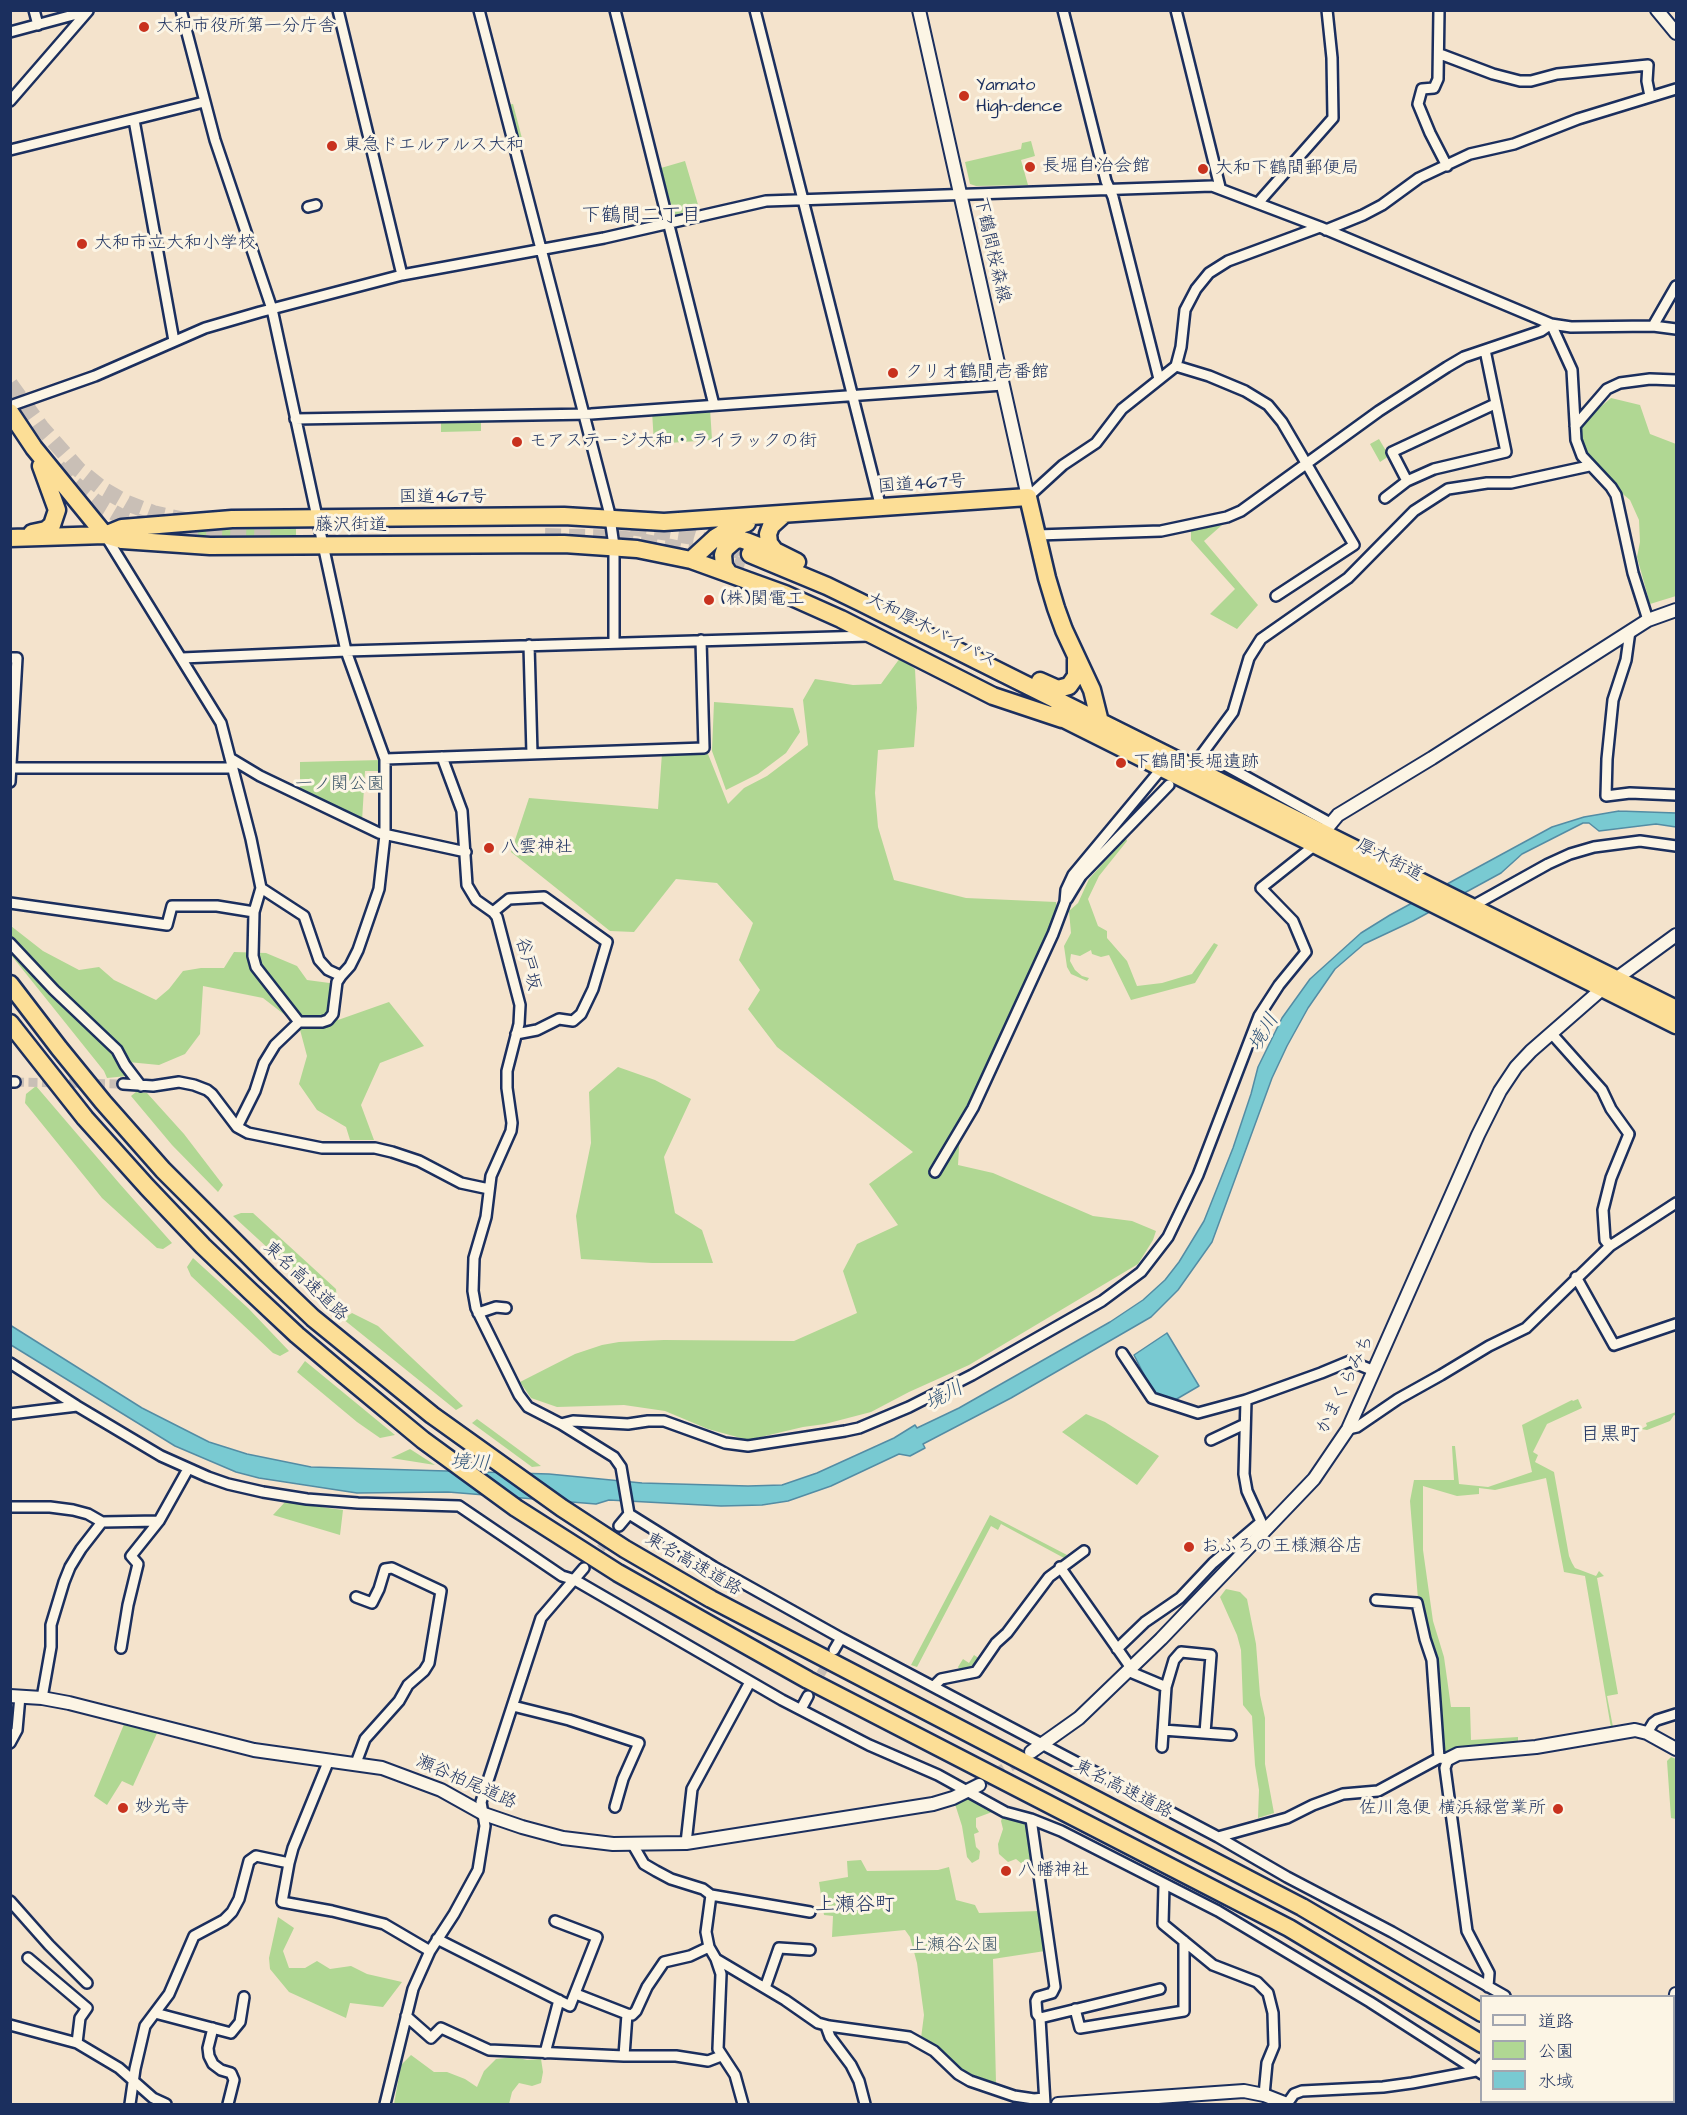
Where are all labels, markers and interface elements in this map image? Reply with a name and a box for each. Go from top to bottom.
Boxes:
place label: 大和市役所第一分庁舎 [156,16,336,38]
marker: 大和市役所第一分庁舎 [137,20,151,34]
place label: Yamato High-dence [976,75,1063,118]
marker: Yamato High-dence [957,89,971,103]
place label: 東急ドエルアルス大和 [344,135,524,157]
marker: 東急ドエルアルス大和 [325,139,339,153]
place label: 長堀自治会館 [1042,156,1150,178]
place label: 大和下鶴間郵便局 [1215,158,1359,180]
marker: 長堀自治会館 [1023,160,1037,174]
marker: 大和下鶴間郵便局 [1196,162,1210,176]
street label: 下鶴間桜森線 [968,195,1014,305]
district label: 下鶴間二丁目 [581,205,701,229]
place label: 大和市立大和小学校 [94,233,256,255]
marker: 大和市立大和小学校 [75,237,89,251]
place label: クリオ鶴間壱番館 [905,362,1049,384]
marker: クリオ鶴間壱番館 [886,366,900,380]
place label: モアステージ大和・ライラックの街 [529,431,817,453]
marker: モアステージ大和・ライラックの街 [510,435,524,449]
street label: 国道467号 [877,471,967,499]
street label: 国道467号 [399,487,487,509]
street label: 藤沢街道 [315,515,387,537]
place label: (株)関電工 [721,589,805,611]
street label: 大和厚木バイパス [862,589,1000,673]
marker: (株)関電工 [702,593,716,607]
place label: 下鶴間長堀遺跡 [1133,752,1259,774]
marker: 下鶴間長堀遺跡 [1114,756,1128,770]
park label: 一ノ関公園 [295,774,385,796]
street label: 厚木街道 [1352,835,1426,887]
place label: 八雲神社 [501,837,573,859]
marker: 八雲神社 [482,841,496,855]
street label: 谷戸坂 [510,935,544,993]
water label: 境川 [1244,1010,1286,1056]
street label: 東名高速道路 [258,1237,352,1327]
street label: かまくらみち [1313,1332,1379,1438]
water label: 境川 [922,1377,968,1417]
district label: 目黒町 [1580,1424,1640,1448]
water label: 境川 [449,1451,491,1477]
street label: 東名高速道路 [641,1529,745,1601]
place label: おふろの王様瀬谷店 [1201,1536,1363,1558]
marker: おふろの王様瀬谷店 [1182,1540,1196,1554]
street label: 瀬谷柏尾道路 [412,1751,520,1815]
street label: 東名高速道路 [1070,1756,1176,1824]
place label: 妙光寺 [135,1797,189,1819]
place label: 佐川急便 横浜緑営業所 [1359,1798,1546,1820]
marker: 妙光寺 [116,1801,130,1815]
marker: 佐川急便 横浜緑営業所 [1551,1802,1565,1816]
place label: 八幡神社 [1018,1860,1090,1882]
marker: 八幡神社 [999,1864,1013,1878]
district label: 上瀬谷町 [815,1894,895,1918]
park label: 上瀬谷公園 [909,1935,999,1957]
legend [1480,1995,1675,2103]
text: 道路 [1538,2009,1574,2034]
text: 公園 [1538,2039,1574,2064]
text: 水域 [1538,2069,1574,2094]

